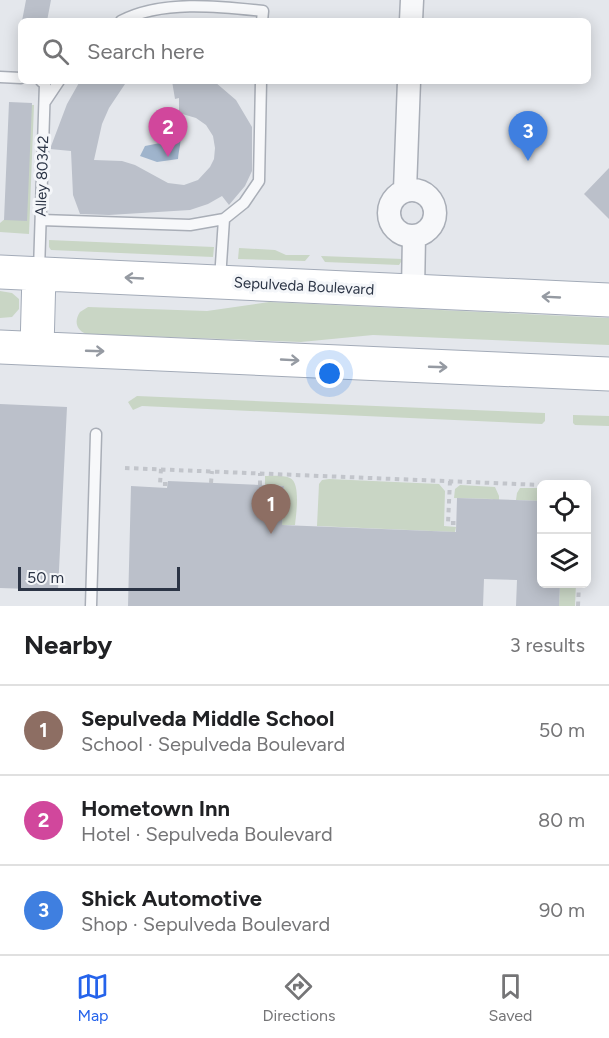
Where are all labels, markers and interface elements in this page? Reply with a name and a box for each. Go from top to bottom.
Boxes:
search box [18,18,591,84]
icon: search [39,35,72,68]
text: Search here [87,38,205,65]
pin: 2 [148,108,188,157]
pin: 3 [508,112,548,161]
street label: Alley 80342 [32,135,52,217]
one-way arrow [125,273,145,284]
street label: Sepulveda Boulevard [233,273,375,299]
one-way arrow [541,292,561,303]
one-way arrow [85,346,105,357]
one-way arrow [280,354,300,365]
your location [315,359,344,388]
one-way arrow [428,361,448,372]
map controls [537,480,591,588]
button: locate [537,480,591,534]
pin: 1 [252,484,290,534]
button: layers [537,534,591,588]
scale bar [18,564,180,592]
text: 50 m [27,568,64,587]
text: Nearby [24,629,112,661]
text: 3 results [510,633,585,657]
text: Sepulveda Middle School [81,705,334,732]
text: 1 [39,718,48,742]
text: 50 m [539,718,585,742]
text: School · Sepulveda Boulevard [81,732,345,756]
text: Hometown Inn [81,795,230,822]
text: 2 [38,808,49,832]
text: 80 m [538,808,585,832]
text: Hotel · Sepulveda Boulevard [81,822,333,846]
text: Shick Automotive [81,885,262,912]
text: 3 [38,898,49,922]
text: 90 m [539,898,585,922]
text: Shop · Sepulveda Boulevard [81,912,330,936]
tab: Map [76,970,109,1025]
tab: Directions [262,970,335,1025]
tab: Saved [488,970,533,1025]

